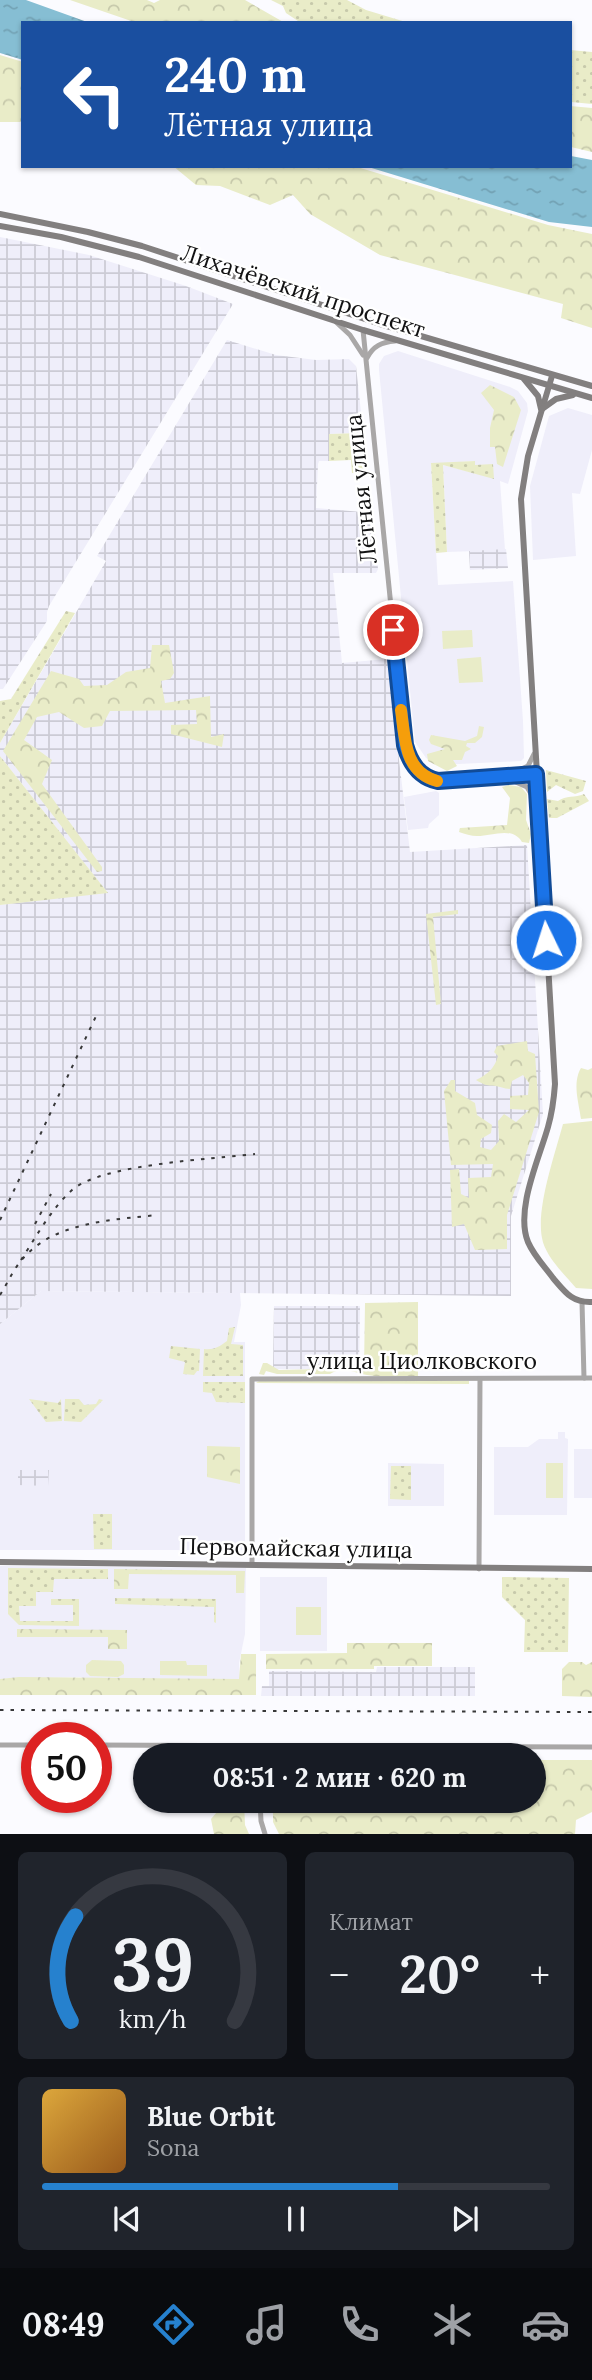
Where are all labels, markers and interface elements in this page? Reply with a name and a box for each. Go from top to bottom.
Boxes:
text: 240 m [164,43,306,105]
icon: left [49,49,140,140]
text: Лётная улица [164,104,373,145]
street label: Лихачёвский проспект [177,237,429,344]
street label: Лётная улица [338,413,383,565]
pin [363,600,423,660]
icon: arrive [374,611,412,649]
position arrow [509,903,583,977]
street label: улица Циолковского [307,1346,537,1375]
street label: Первомайская улица [179,1531,413,1564]
speed limit sign: 50 [21,1722,112,1813]
text: 08:51 · 2 мин · 620 m [213,1761,466,1794]
text: Климат [329,1907,413,1936]
text: 39 [111,1919,194,2012]
text: 20° [399,1941,480,2007]
text: − [329,1951,349,1999]
text: + [530,1951,550,1999]
text: km/h [119,2003,186,2035]
text: Blue Orbit [147,2100,275,2133]
text: Sona [147,2133,199,2162]
icon: previous [108,2200,146,2238]
icon: pause [277,2200,315,2238]
icon: next [446,2200,484,2238]
icon: directions [149,2300,198,2349]
icon: music [242,2300,291,2349]
icon: phone [335,2300,384,2349]
icon: climate [428,2300,477,2349]
icon: car [521,2300,570,2349]
text: 08:49 [22,2304,105,2345]

